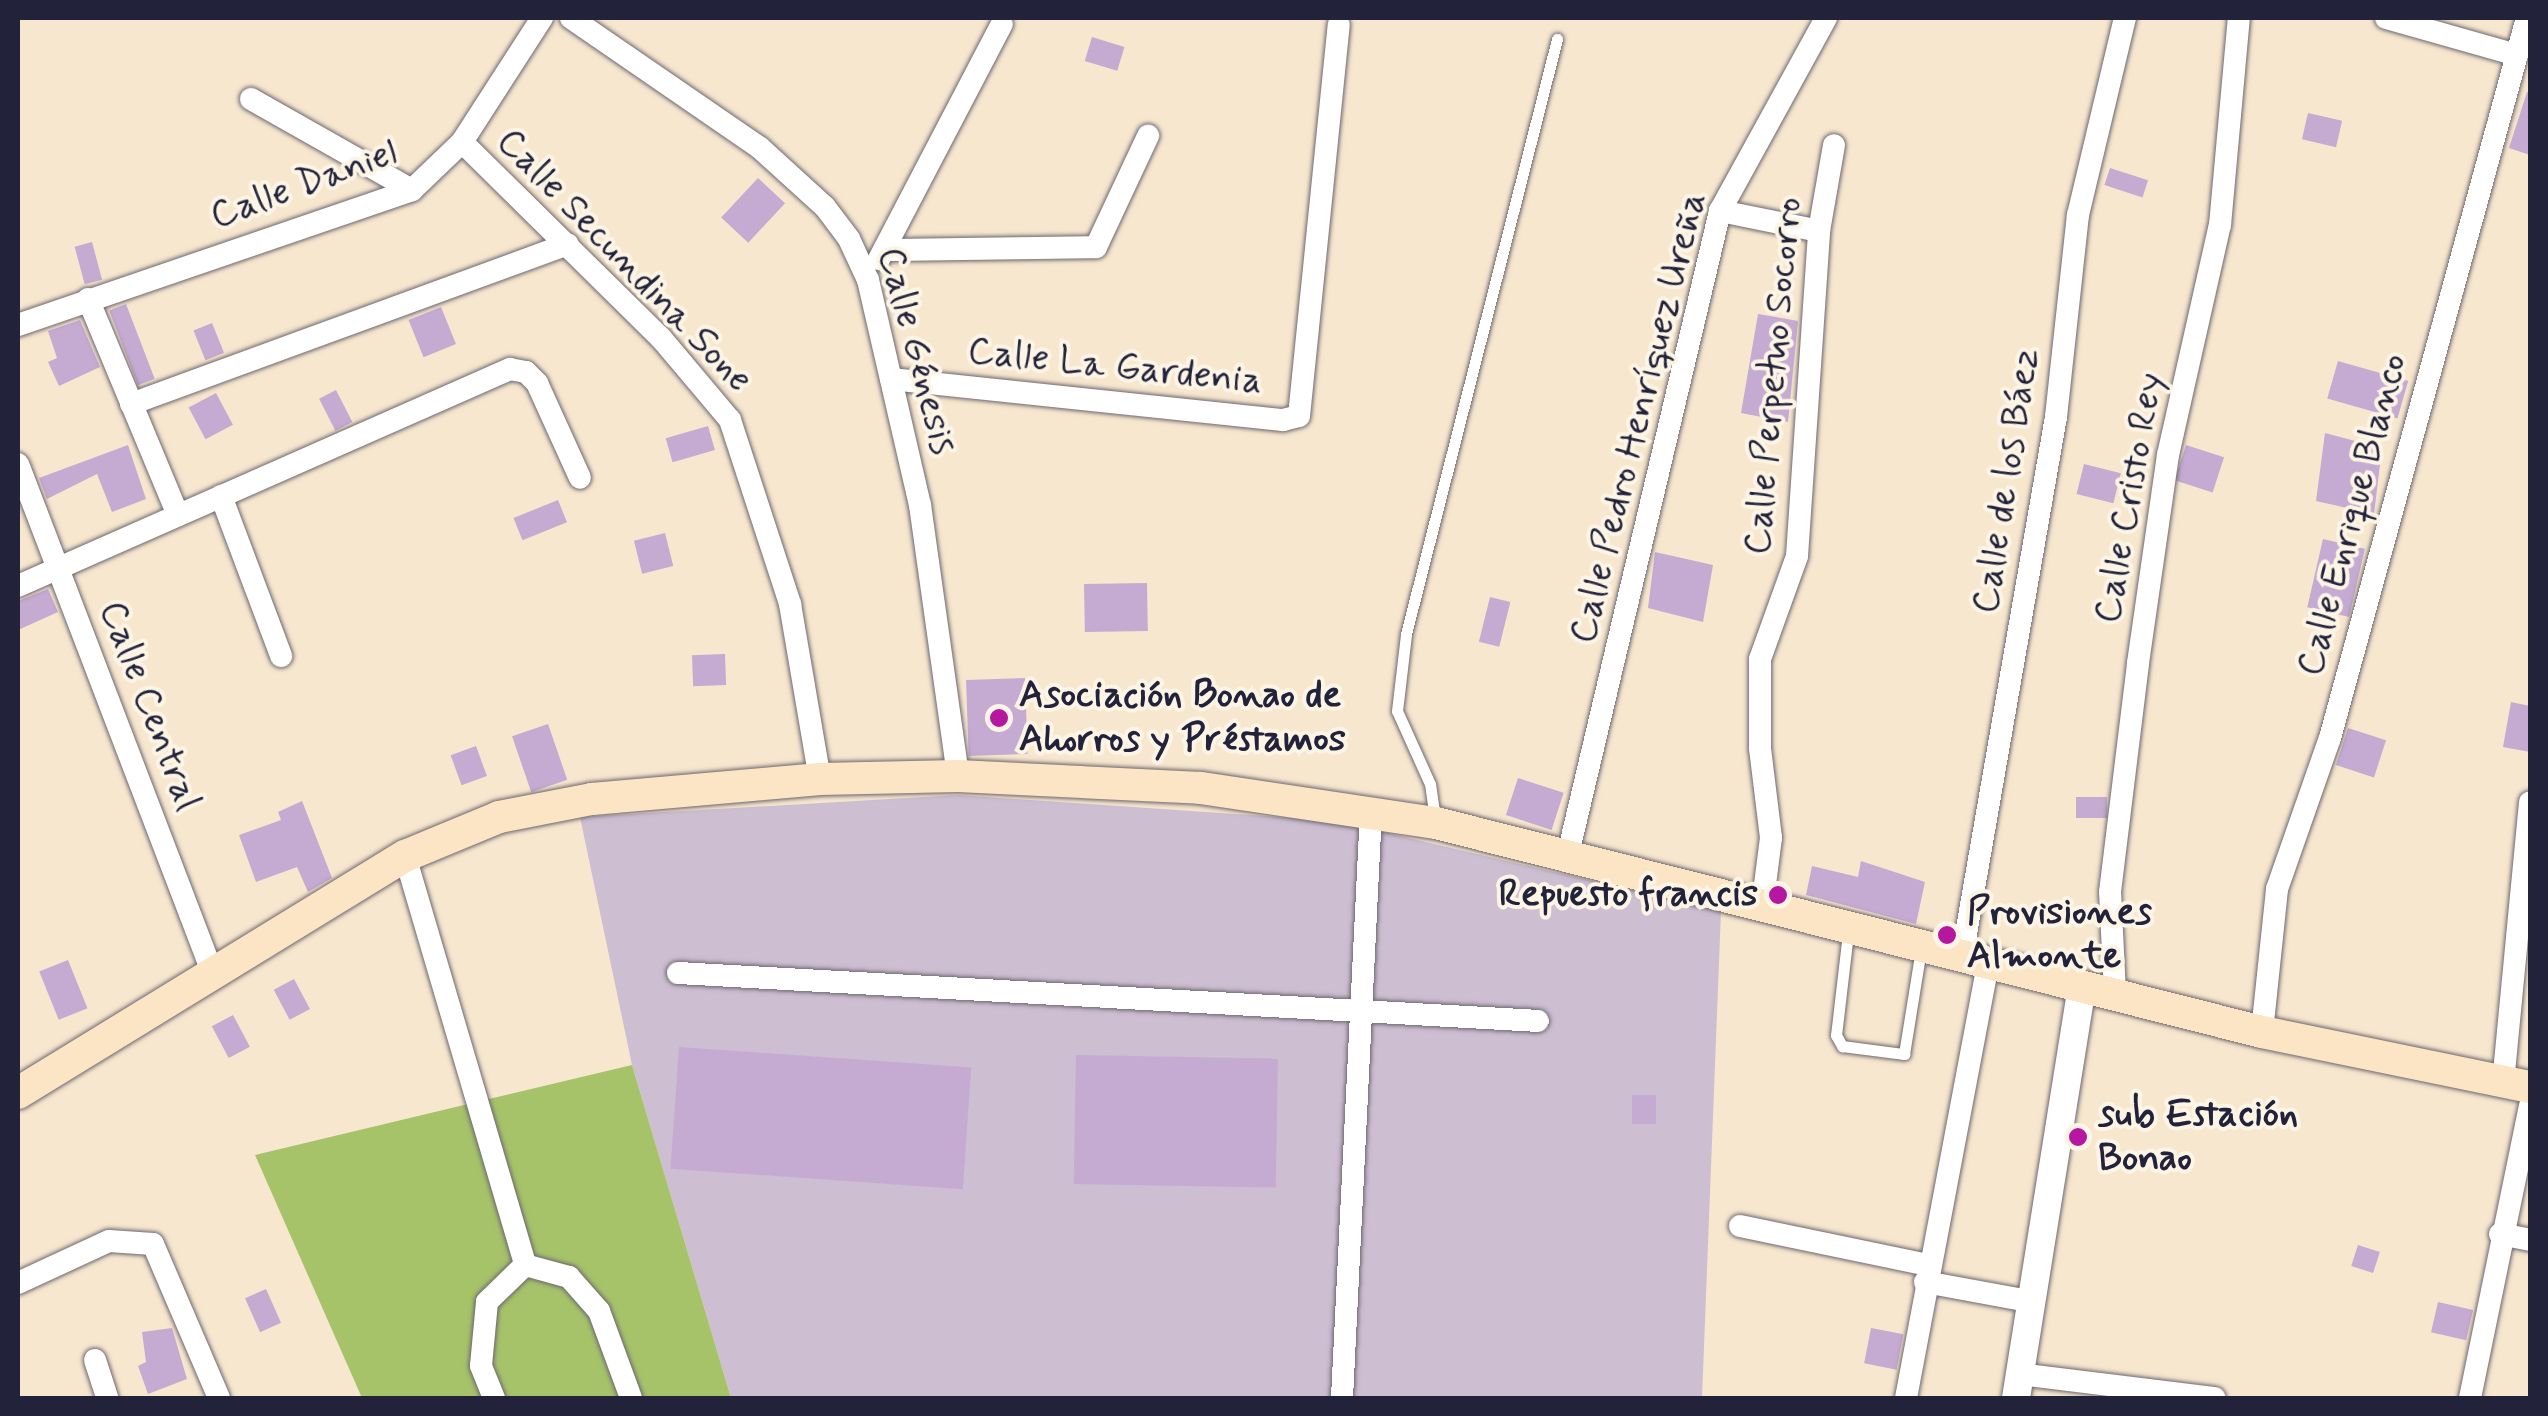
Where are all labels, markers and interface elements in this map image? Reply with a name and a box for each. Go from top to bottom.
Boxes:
street label: Calle Secundina Sone [487,121,761,401]
street label: Calle Daniel [205,130,403,240]
street label: Calle Pedro Henríquez Ureña [1561,188,1717,648]
street label: Calle Perpetuo Socorro [1736,195,1812,557]
street label: Calle Génesis [866,242,966,460]
street label: Calle La Gardenia [969,329,1261,405]
street label: Calle de los Báez [1963,344,2051,618]
street label: Calle Enrique Blanco [2287,345,2419,685]
street label: Calle Cristo Rey [2085,368,2175,628]
street label: Calle Central [88,595,210,817]
place label: Asociación Bonao de Ahorros y Préstamos [1019,673,1342,762]
marker: Asociación Bonao de Ahorros y Préstamos [988,707,1010,729]
place label: Repuesto francis [1496,872,1758,918]
marker: Repuesto francis [1767,884,1789,906]
place label: Provisiones Almonte [1967,890,2152,979]
marker: Provisiones Almonte [1936,924,1958,946]
place label: sub Estación Bonao [2098,1092,2293,1182]
marker: sub Estación Bonao [2067,1126,2089,1148]

